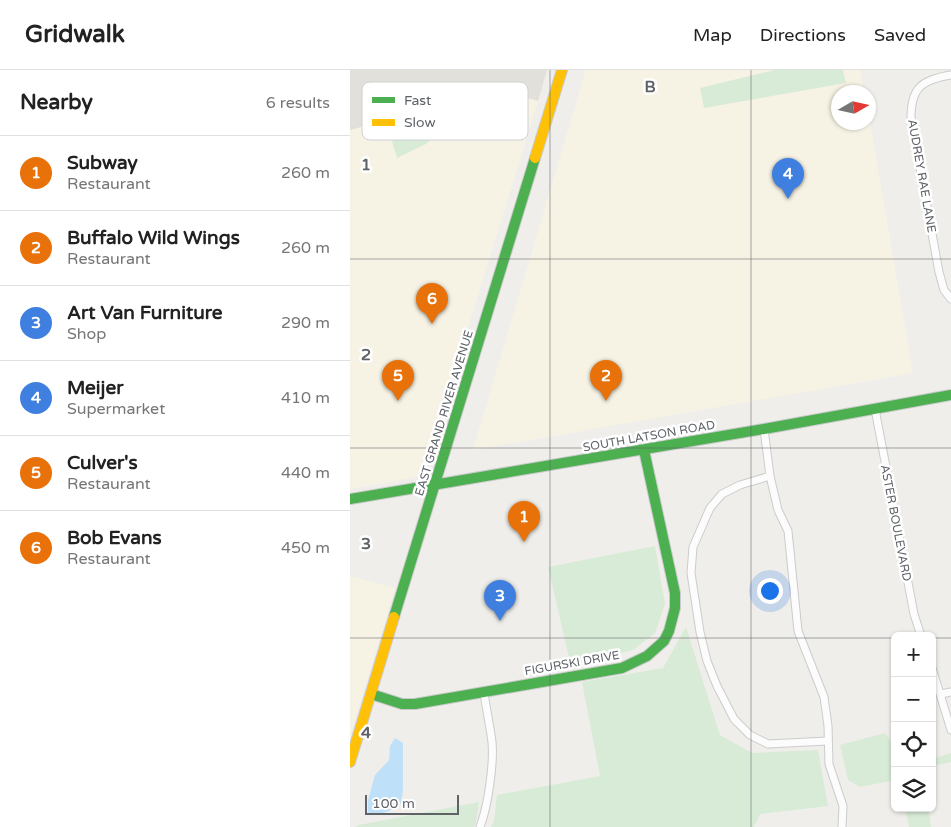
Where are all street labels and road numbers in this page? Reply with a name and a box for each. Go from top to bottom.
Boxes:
street label: AUDREY RAE LANE [905,118,939,234]
street label: EAST GRAND RIVER AVENUE [412,328,476,498]
street label: SOUTH LATSON ROAD [582,417,716,455]
street label: ASTER BOULEVARD [878,463,914,583]
street label: FIGURSKI DRIVE [523,648,621,678]

